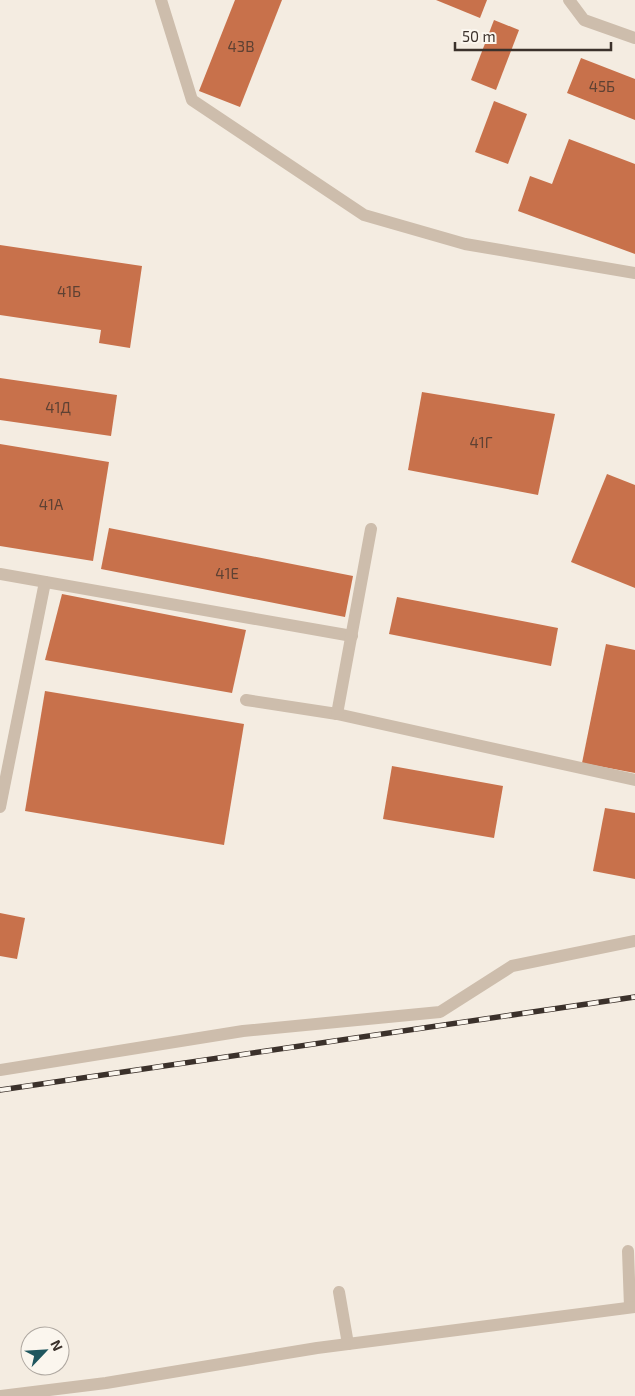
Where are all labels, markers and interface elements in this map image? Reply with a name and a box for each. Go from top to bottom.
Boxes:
scale bar [455,20,611,52]
text: 50 m [462,27,496,45]
house number: 43В [228,37,254,55]
house number: 45Б [589,77,615,95]
house number: 41Б [57,282,81,300]
house number: 41Д [45,398,71,416]
house number: 41Г [470,433,493,451]
house number: 41А [39,495,64,513]
house number: 41Е [215,564,239,582]
north arrow [20,1326,70,1376]
text: N [47,1337,67,1353]

